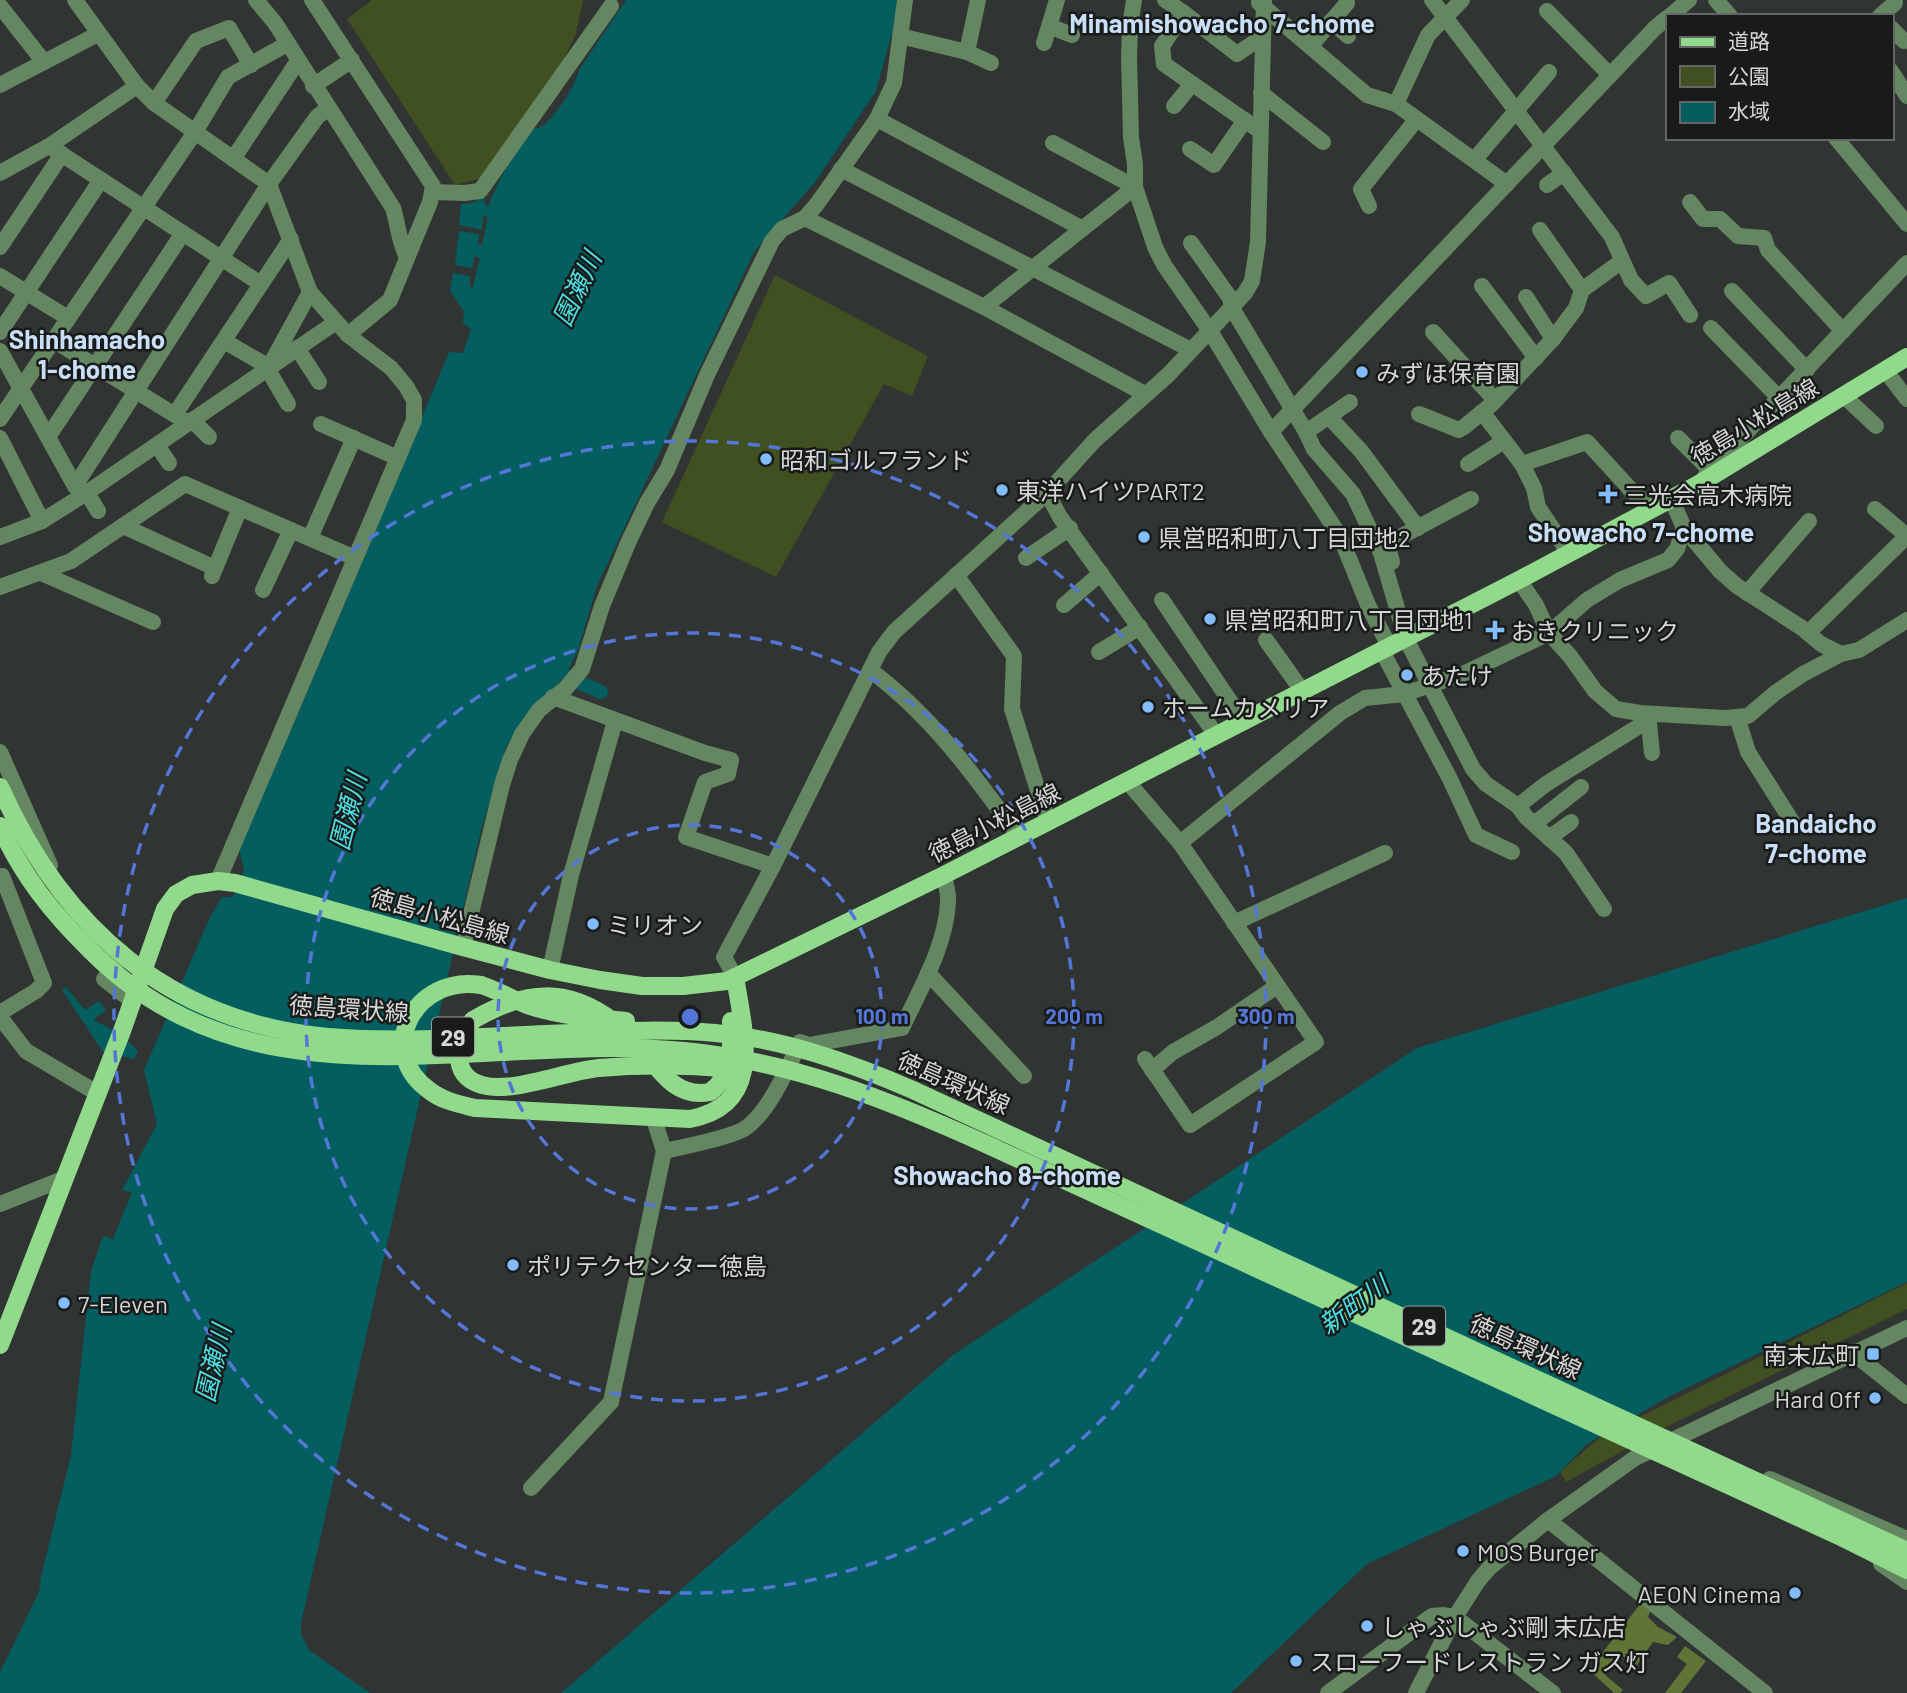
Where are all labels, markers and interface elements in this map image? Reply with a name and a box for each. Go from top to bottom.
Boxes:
district label: Minamishowacho 7-chome [1069,7,1375,38]
legend [1666,14,1893,140]
text: 道路 [1728,28,1770,53]
text: 公園 [1728,63,1770,88]
text: 水域 [1728,98,1770,123]
water label: 園瀬川 [545,243,608,330]
district label: Shinhamacho 1-chome [9,323,165,384]
place label: みずほ保育園 [1376,358,1520,387]
marker: みずほ保育園 [1354,364,1370,380]
street label: 徳島小松島線 [1685,371,1823,471]
place label: 昭和ゴルフランド [780,445,972,474]
marker: 昭和ゴルフランド [758,451,774,467]
place label: 東洋ハイツPART2 [1016,476,1205,505]
place label: 三光会高木病院 [1624,480,1792,509]
marker: 東洋ハイツPART2 [994,482,1010,498]
marker: 三光会高木病院 [1598,484,1618,504]
district label: Showacho 7-chome [1528,516,1754,547]
place label: 県営昭和町八丁目団地2 [1158,523,1411,552]
marker: 県営昭和町八丁目団地2 [1136,529,1152,545]
place label: 県営昭和町八丁目団地1 [1224,605,1472,634]
marker: 県営昭和町八丁目団地1 [1202,611,1218,627]
place label: おきクリニック [1511,616,1679,645]
marker: おきクリニック [1485,620,1505,640]
place label: あたけ [1421,661,1493,690]
marker: あたけ [1399,667,1415,683]
place label: ホームカメリア [1162,693,1329,722]
marker: ホームカメリア [1140,699,1156,715]
water label: 園瀬川 [323,767,372,853]
street label: 徳島小松島線 [923,776,1065,868]
district label: Bandaicho 7-chome [1755,807,1877,868]
street label: 徳島小松島線 [367,881,513,949]
place label: ミリオン [607,910,703,939]
marker: ミリオン [585,916,601,932]
street label: 徳島環状線 [288,989,410,1027]
text: 100 m [855,1003,909,1028]
text: 200 m [1045,1003,1103,1028]
text: 300 m [1237,1003,1295,1028]
centre of rings [678,1005,702,1029]
road number: 29 [432,1018,474,1056]
street label: 徳島環状線 [893,1044,1015,1120]
district label: Showacho 8-chome [893,1159,1121,1190]
place label: ポリテクセンター徳島 [527,1251,767,1280]
marker: ポリテクセンター徳島 [505,1257,521,1273]
water label: 新町川 [1312,1267,1396,1339]
place label: 7-Eleven [78,1289,168,1318]
marker: 7-Eleven [56,1295,72,1311]
road number: 29 [1403,1306,1445,1345]
street label: 徳島環状線 [1465,1308,1587,1384]
water label: 園瀬川 [188,1319,237,1404]
place label: 南末広町 [1763,1340,1859,1369]
marker: 南末広町 [1865,1346,1881,1362]
place label: Hard Off [1775,1384,1861,1413]
marker: Hard Off [1867,1390,1883,1406]
place label: MOS Burger [1477,1537,1599,1566]
marker: MOS Burger [1455,1543,1471,1559]
place label: AEON Cinema [1638,1579,1781,1608]
marker: AEON Cinema [1787,1585,1803,1601]
place label: しゃぶしゃぶ剛 末広店 [1381,1612,1626,1641]
marker: しゃぶしゃぶ剛 末広店 [1359,1618,1375,1634]
place label: スローフードレストラン ガス灯 [1310,1647,1649,1676]
marker: スローフードレストラン ガス灯 [1288,1653,1304,1669]

